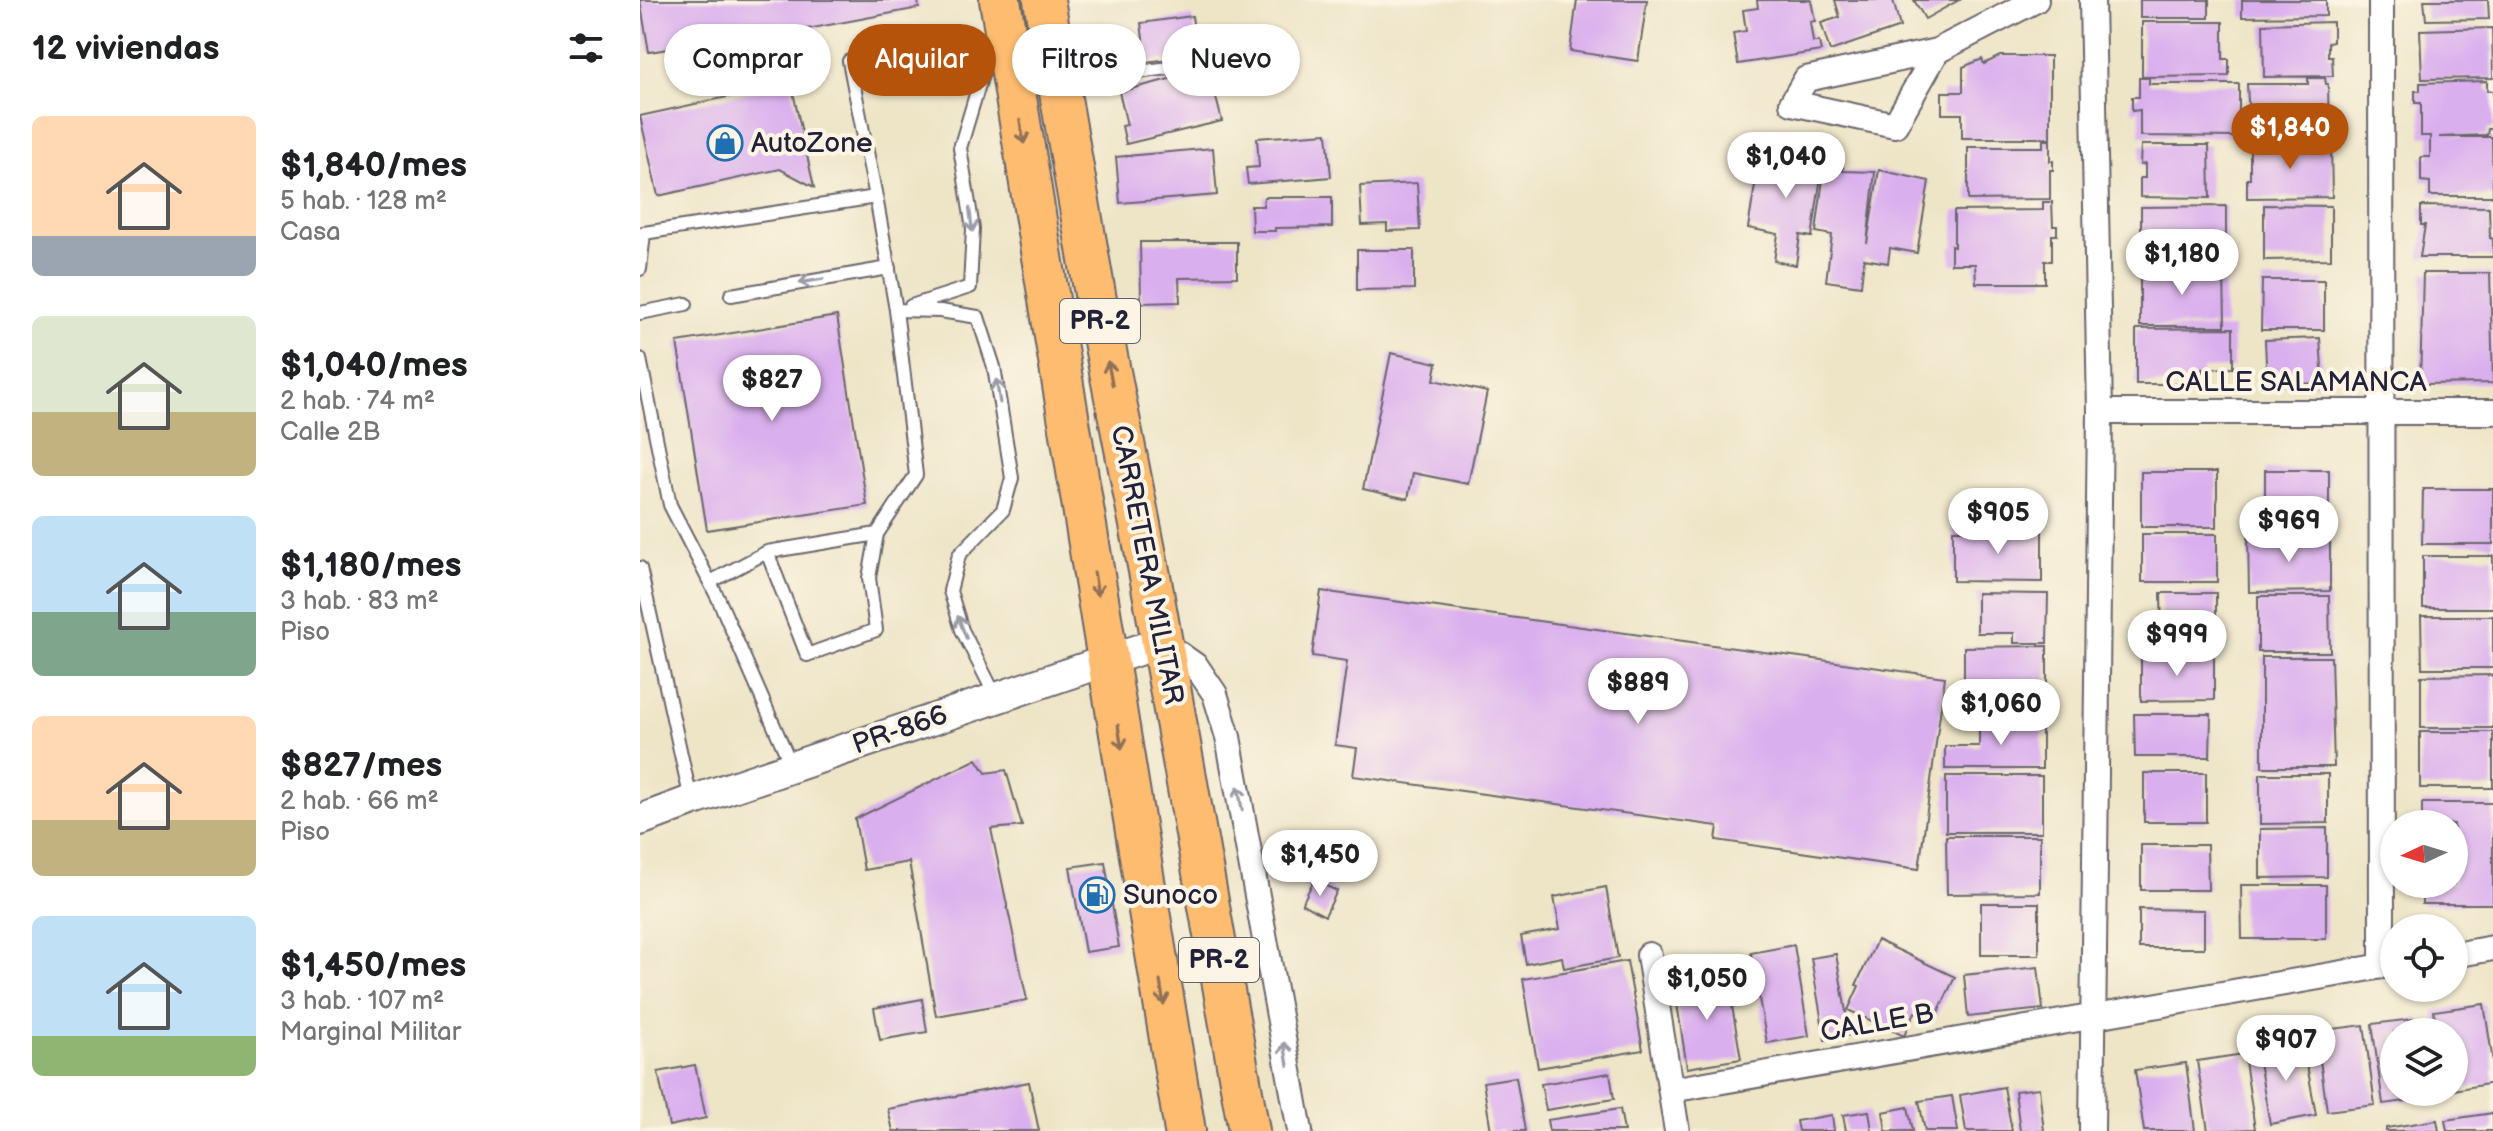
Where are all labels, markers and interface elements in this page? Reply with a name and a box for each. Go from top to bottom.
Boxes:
chip: Comprar [664,24,831,96]
chip: Alquilar [847,24,996,96]
chip: Filtros [1012,24,1146,96]
chip: Nuevo [1162,24,1300,96]
icon: filters [564,26,608,70]
text: 12 viviendas [32,28,219,69]
pin: $1,840 [2225,103,2355,171]
text: $1,840 [2250,113,2331,144]
one-way arrow [1016,119,1031,144]
shop icon: AutoZone [706,124,744,162]
place label: AutoZone [751,127,873,160]
pin: $1,040 [1721,132,1851,200]
text: $1,040 [1745,142,1827,173]
text: $1,840/mes [280,145,467,186]
icon: home [96,148,192,244]
text: 5 hab. · 128 m² [280,186,447,217]
one-way arrow [964,207,979,232]
text: Casa [280,217,341,248]
pin: $1,180 [2117,229,2247,297]
text: $1,180 [2144,239,2220,270]
one-way arrow [799,274,825,289]
road number: PR-2 [1060,299,1140,343]
text: $1,040/mes [280,345,468,386]
icon: home [96,348,192,444]
pin: $827 [725,355,819,423]
one-way arrow [1102,360,1117,386]
text: $827 [741,365,803,396]
street label: CALLE SALAMANCA [2165,366,2428,399]
one-way arrow [990,378,1005,404]
text: 2 hab. · 74 m² [280,386,435,417]
text: Calle 2B [280,417,380,448]
street label: CARRETERA MILITAR [1104,423,1190,707]
pin: $905 [1951,488,2045,556]
pin: $969 [2242,496,2336,564]
text: $905 [1966,498,2030,529]
text: $969 [2257,506,2321,537]
text: $1,180/mes [280,545,461,586]
icon: home [96,548,192,644]
one-way arrow [1089,571,1104,597]
text: 3 hab. · 83 m² [280,586,439,617]
pin: $999 [2130,610,2224,678]
one-way arrow [954,615,968,640]
text: Piso [280,617,330,648]
text: $999 [2146,620,2208,651]
pin: $889 [1591,658,1685,726]
text: $889 [1606,668,1670,699]
pin: $1,060 [1936,679,2066,747]
text: $1,060 [1960,689,2042,720]
street label: PR-866 [848,698,952,762]
one-way arrow [1114,723,1129,749]
text: $827/mes [280,745,442,786]
icon: home [96,748,192,844]
text: 2 hab. · 66 m² [280,786,439,817]
one-way arrow [1231,786,1246,812]
north arrow [2380,810,2468,898]
map controls [2380,810,2468,1106]
text: Piso [280,817,330,848]
pin: $1,450 [1255,830,1385,898]
text: $1,450 [1280,840,1360,871]
fuel station icon: Sunoco [1078,876,1116,914]
place label: Sunoco [1123,879,1218,912]
button: locate [2380,914,2468,1002]
road number: PR-2 [1179,938,1259,982]
text: $1,450/mes [280,945,466,986]
icon: home [96,948,192,1044]
pin: $1,050 [1642,954,1772,1022]
text: $1,050 [1666,964,1748,995]
one-way arrow [1156,980,1171,1005]
text: 3 hab. · 107 m² [280,986,444,1017]
street label: CALLE B [1818,997,1936,1049]
pin: $907 [2239,1015,2333,1083]
text: Marginal Militar [280,1017,461,1048]
button: layers [2380,1018,2468,1106]
text: $907 [2255,1025,2317,1056]
one-way arrow [1277,1042,1292,1067]

